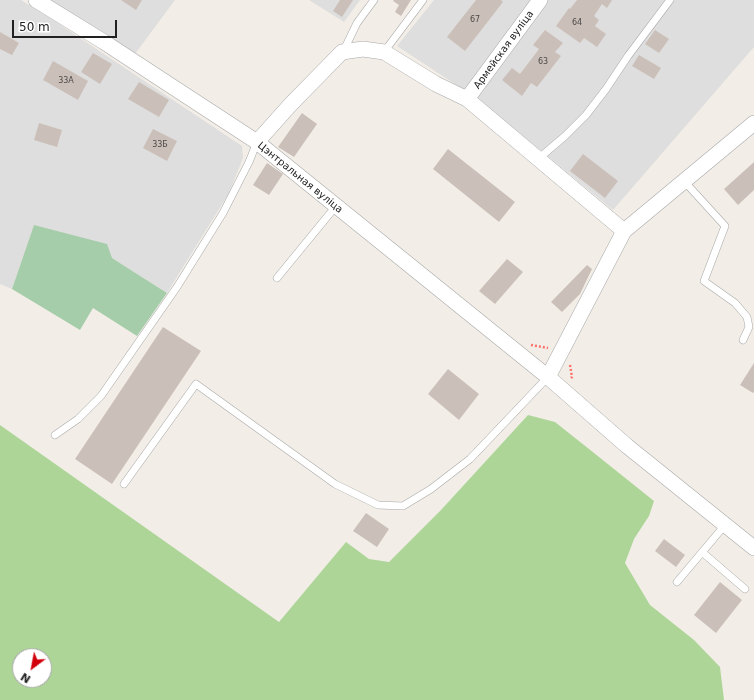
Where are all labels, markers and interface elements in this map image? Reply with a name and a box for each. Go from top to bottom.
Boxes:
street label: Армейская вуліца [471,8,537,92]
scale bar [14,12,119,38]
house number: 67 [470,15,480,25]
house number: 64 [572,18,582,28]
text: 50 m [19,20,50,34]
house number: 63 [538,57,548,67]
house number: 33А [58,76,74,86]
house number: 33Б [152,140,168,150]
street label: Цэнтральная вуліца [255,140,345,216]
north arrow [12,648,52,688]
text: N [19,670,33,686]

